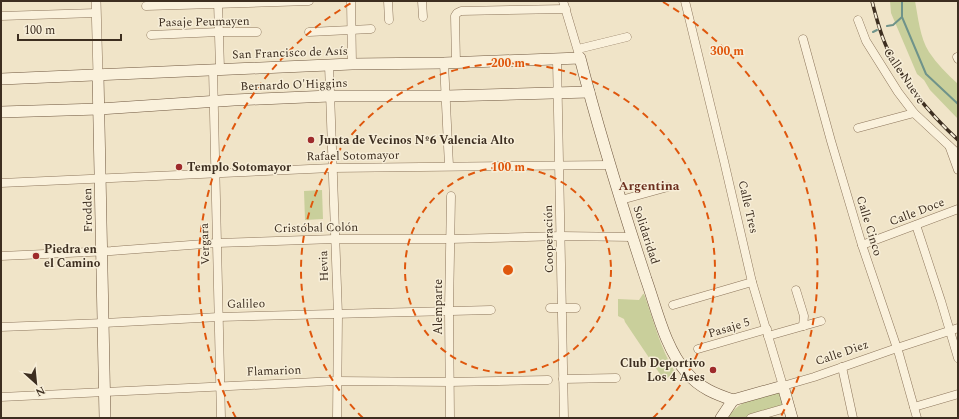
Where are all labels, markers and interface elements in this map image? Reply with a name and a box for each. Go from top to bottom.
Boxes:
street label: Pasaje Peumayen [158,12,250,32]
scale bar [18,16,121,42]
text: 100 m [24,21,55,40]
street label: San Francisco de Asís [232,41,348,65]
text: 300 m [710,42,744,61]
street label: Calle Nueve [878,44,930,108]
text: 200 m [491,54,525,73]
street label: Bernardo O'Higgins [240,74,348,96]
place label: Junta de Vecinos Nº6 Valencia Alto [319,131,515,150]
marker: Junta de Vecinos Nº6 Valencia Alto [306,135,316,145]
street label: Rafael Sotomayor [306,146,400,166]
place label: Templo Sotomayor [187,158,292,177]
text: 100 m [491,158,525,177]
marker: Templo Sotomayor [174,162,184,172]
district label: Argentina [618,176,680,196]
street label: Calle Tres [733,179,763,235]
street label: Frodden [78,188,98,232]
street label: Calle Doce [887,193,948,231]
street label: Calle Cinco [851,194,887,258]
street label: Solidaridad [628,203,665,267]
street label: Cooperación [539,205,559,273]
street label: Cristóbal Colón [274,218,358,238]
street label: Vergara [195,223,215,265]
place label: Piedra en el Camino [44,240,101,273]
street label: Hevia [314,250,334,282]
marker: Piedra en el Camino [31,251,41,261]
centre of rings [501,263,515,277]
street label: Alemparte [429,279,448,335]
street label: Galileo [227,294,265,314]
street label: Pasaje 5 [706,313,752,343]
street label: Calle Diez [813,335,871,371]
place label: Club Deportivo Los 4 Ases [620,354,705,387]
street label: Flamarion [246,361,302,381]
north arrow [16,363,56,403]
marker: Club Deportivo Los 4 Ases [708,365,718,375]
text: N [32,382,48,401]

